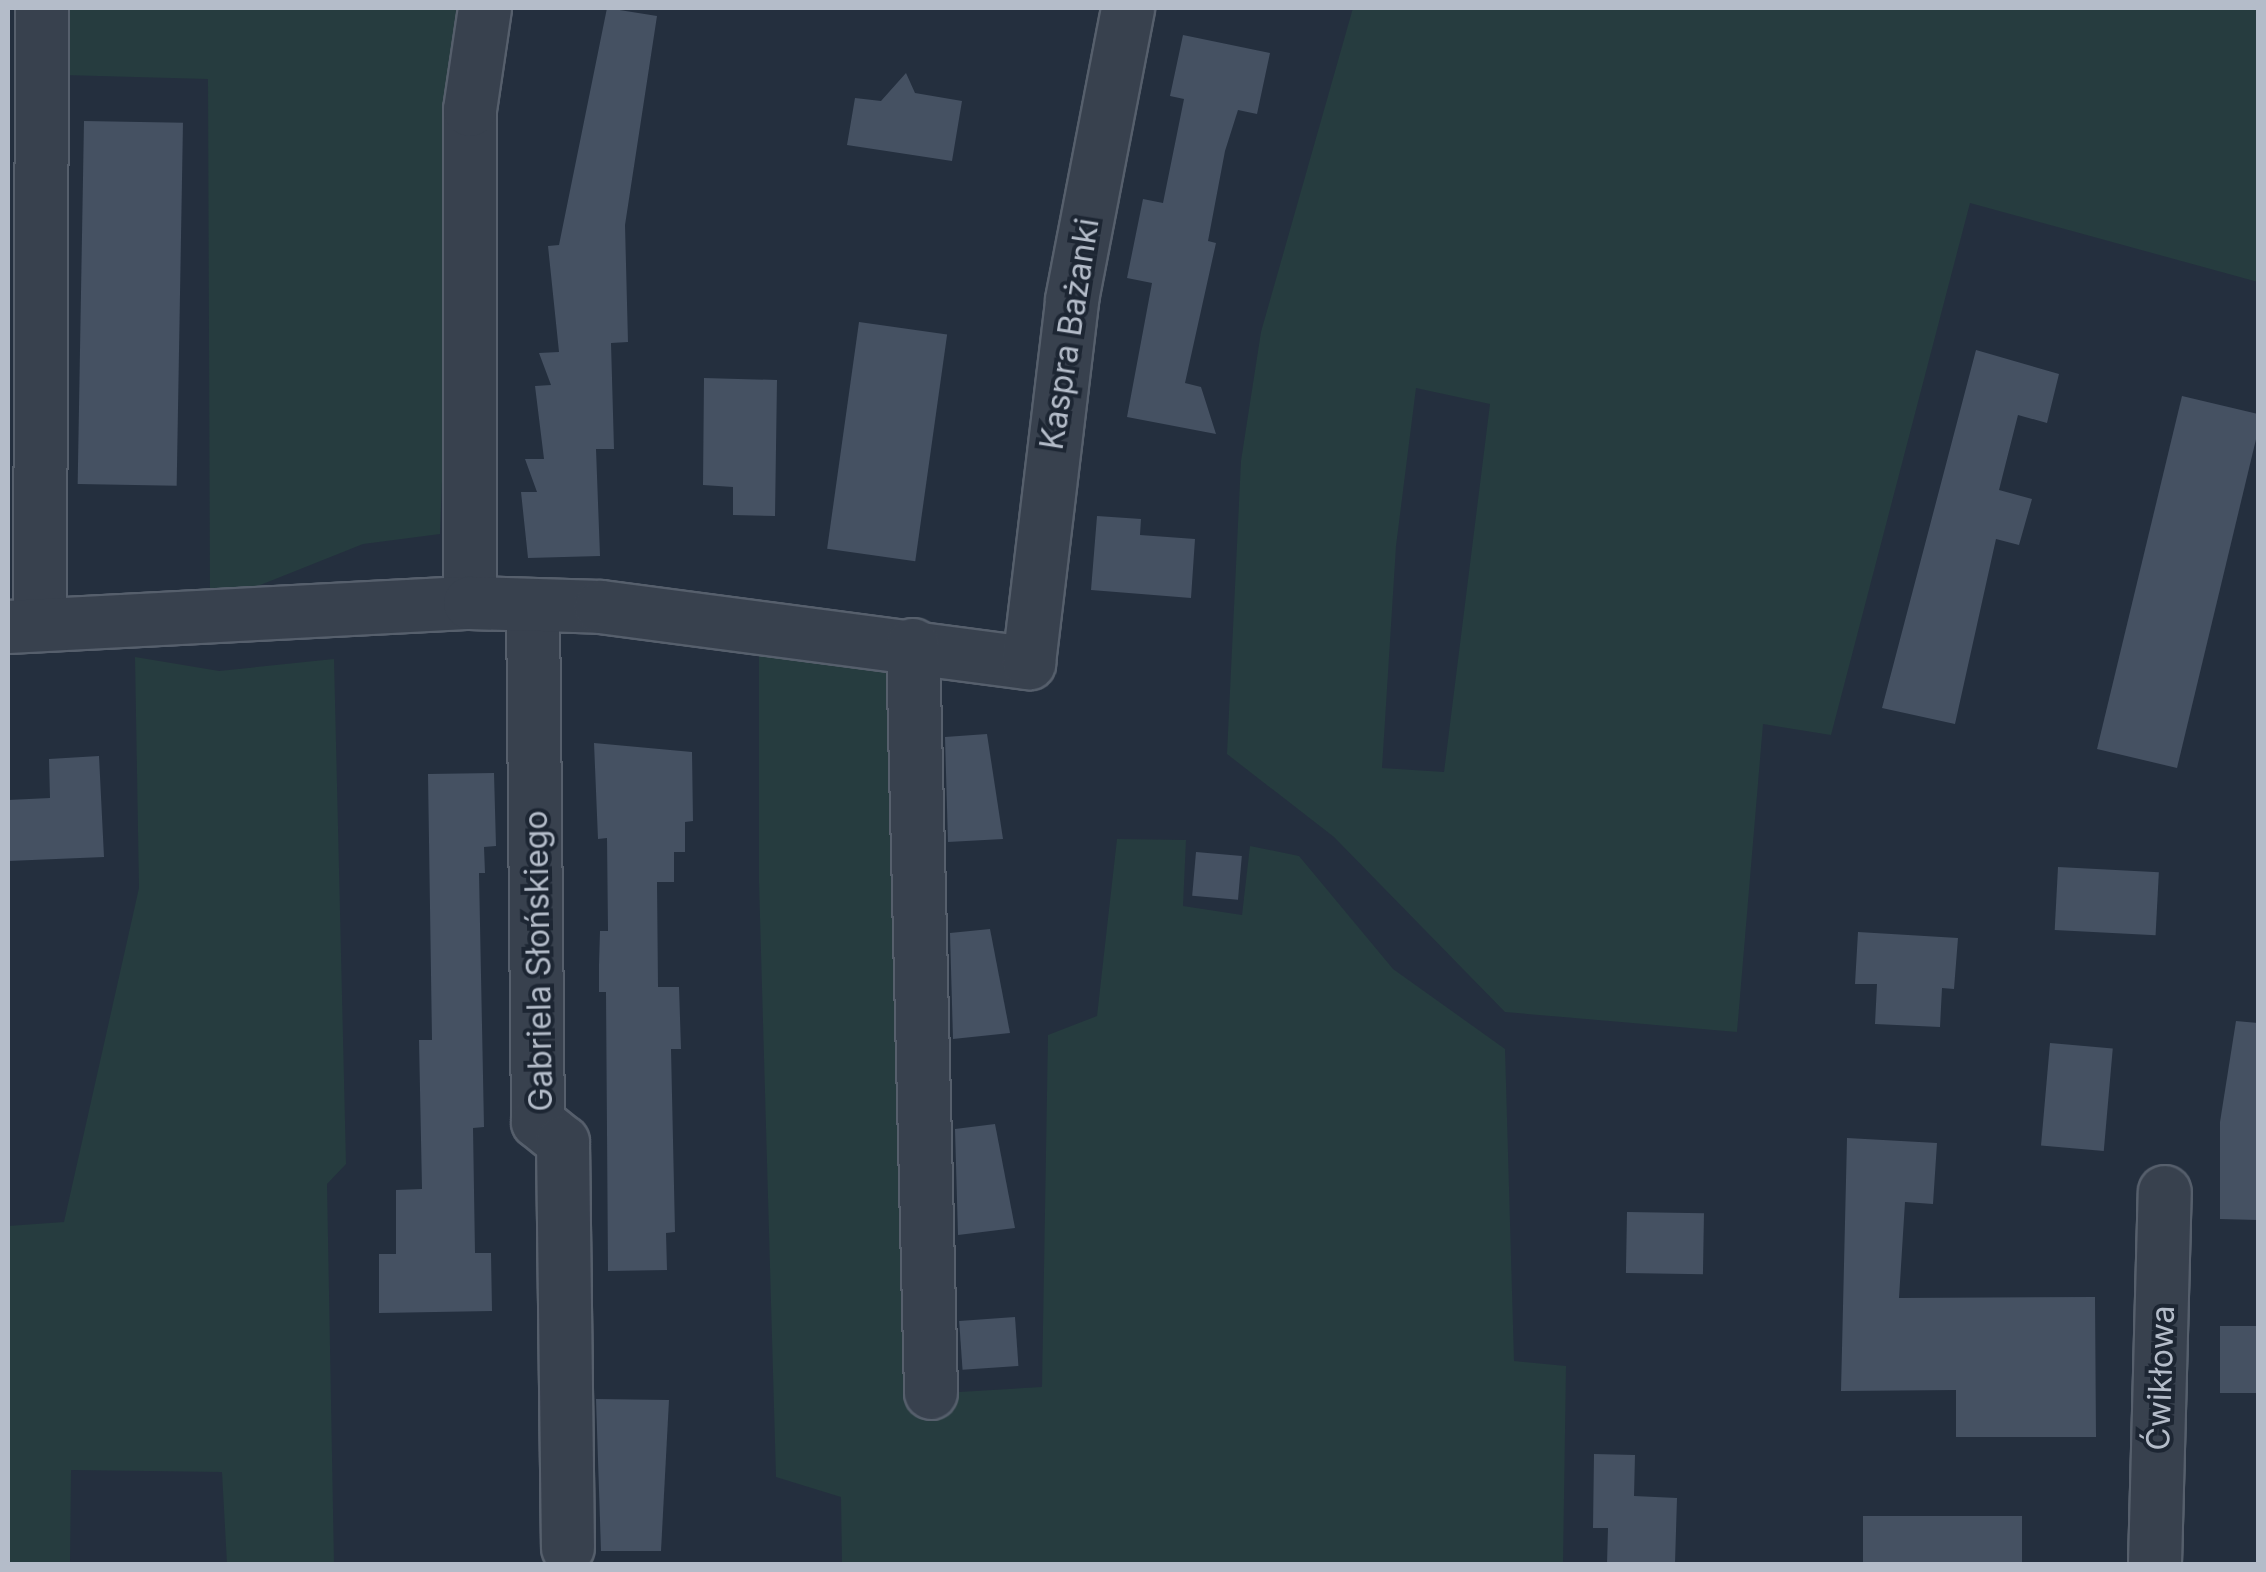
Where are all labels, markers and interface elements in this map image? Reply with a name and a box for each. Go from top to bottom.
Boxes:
street label: Kaspra Bażanki [1033,216,1107,452]
street label: Gabriela Słońskiego [517,810,561,1112]
street label: Ćwikłowa [2139,1305,2183,1451]

